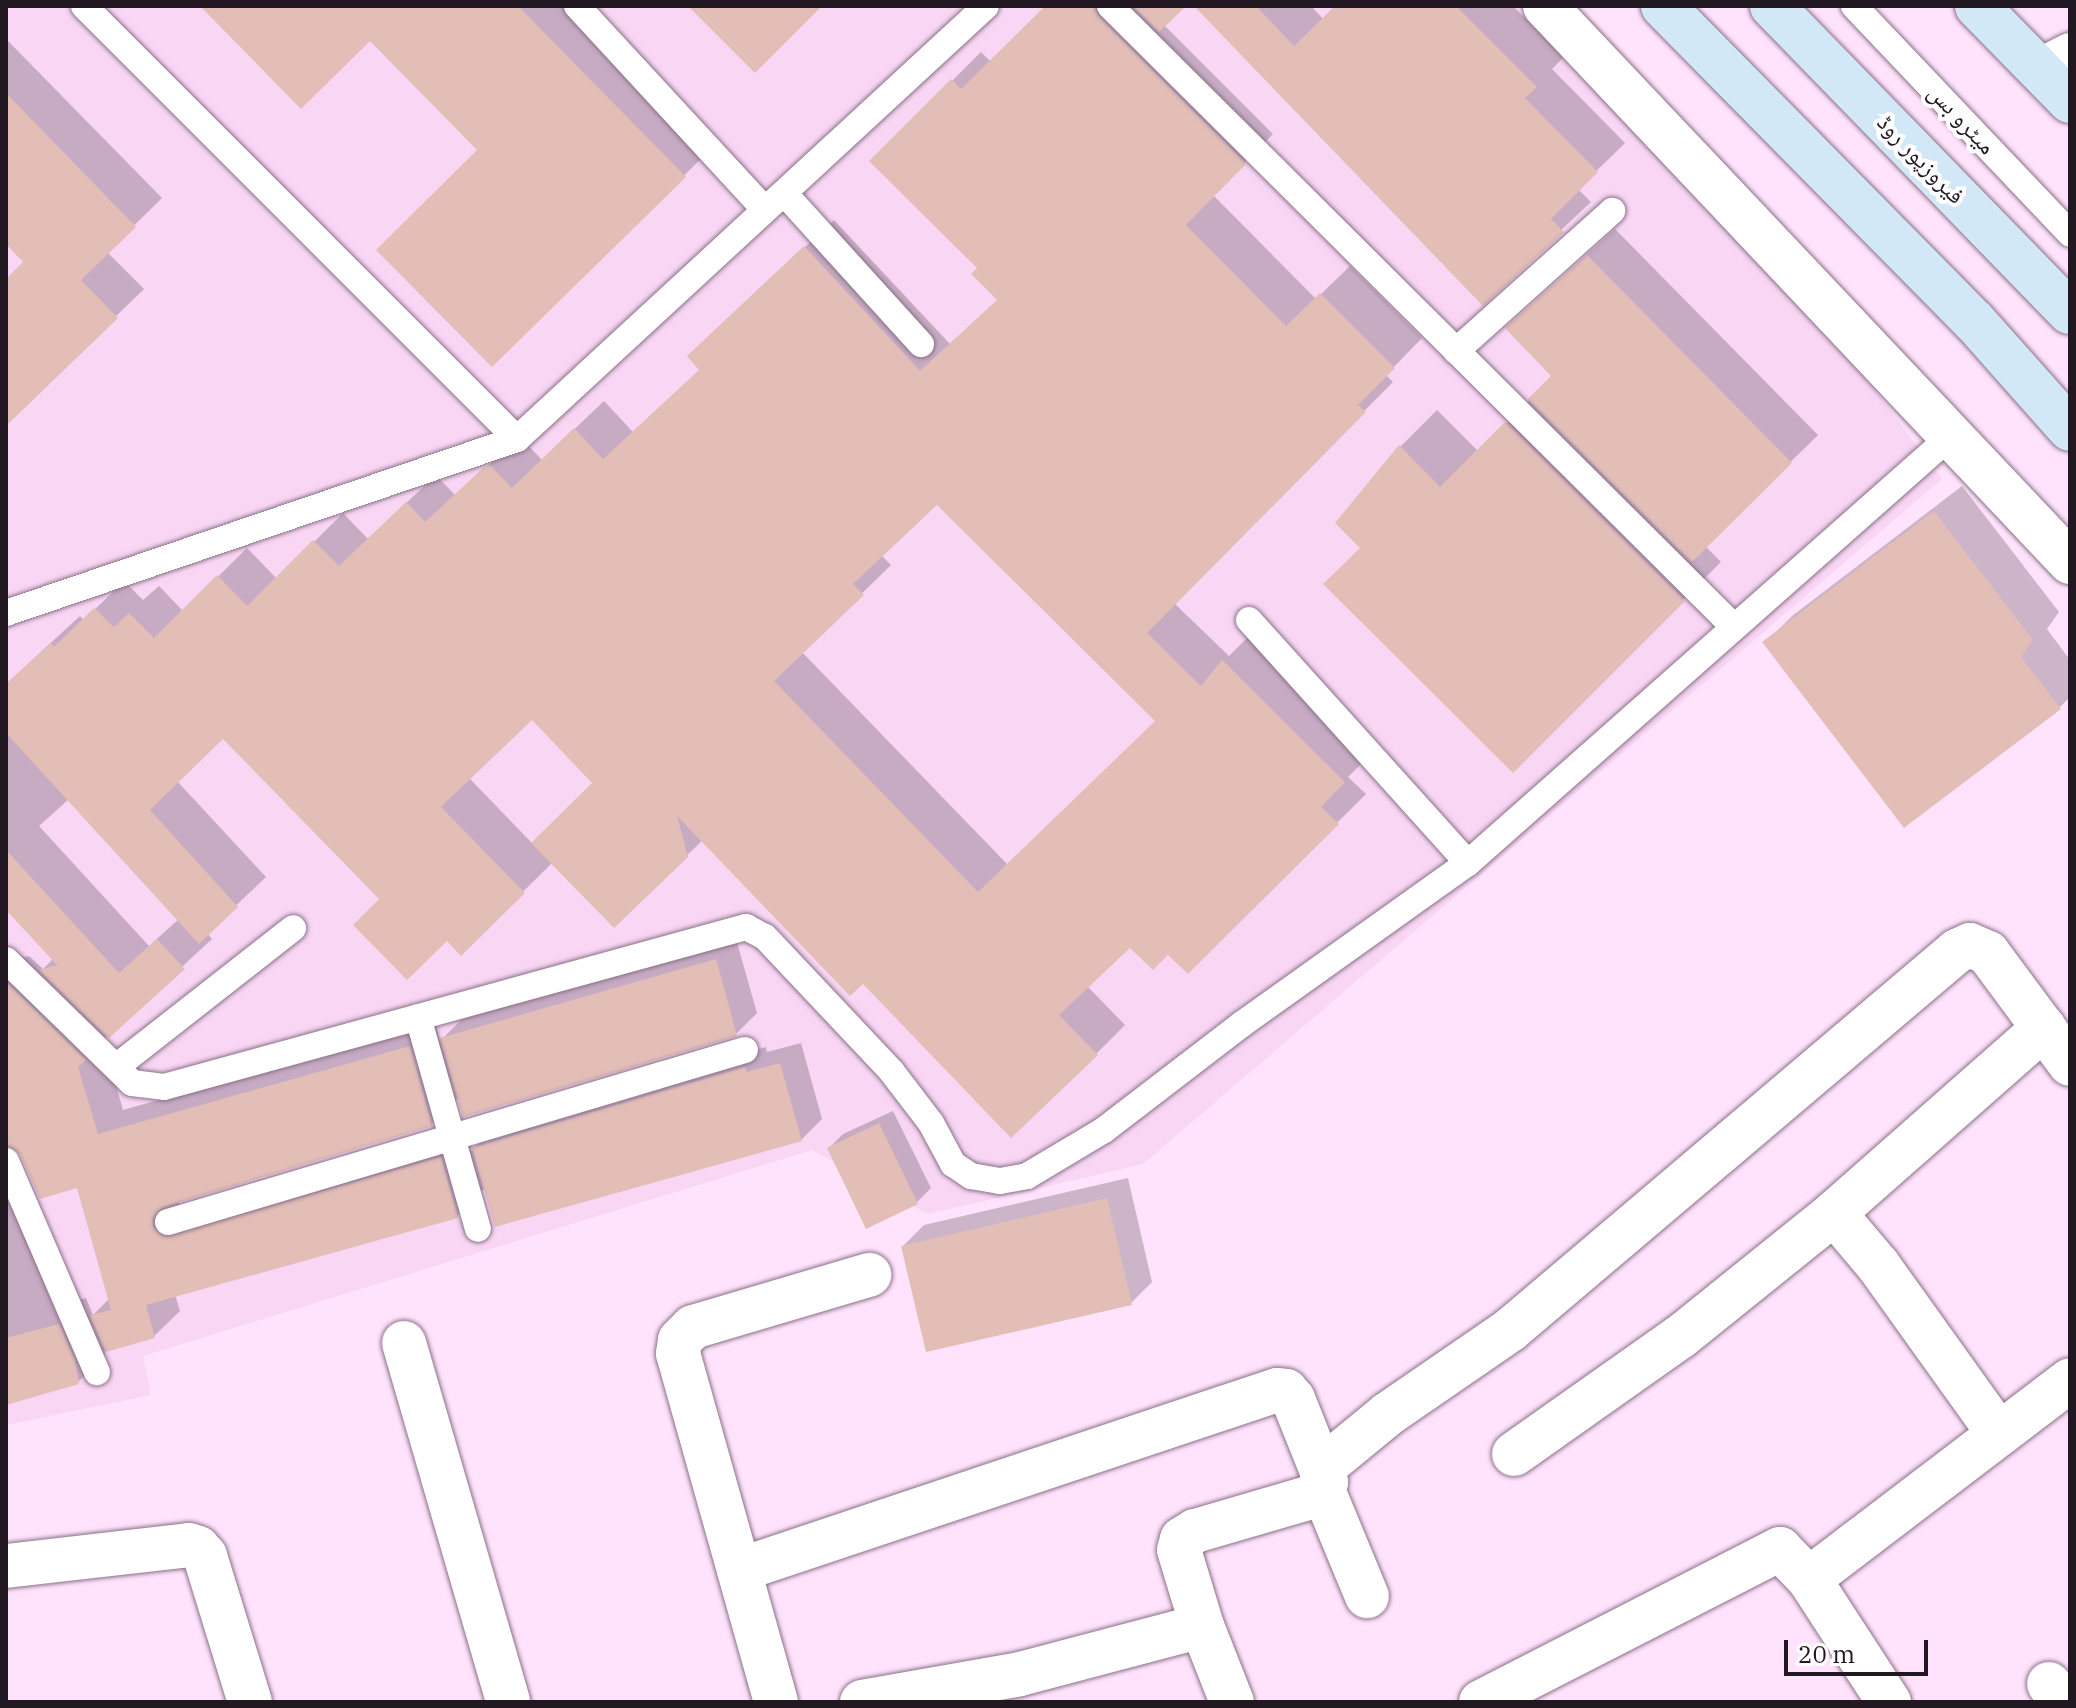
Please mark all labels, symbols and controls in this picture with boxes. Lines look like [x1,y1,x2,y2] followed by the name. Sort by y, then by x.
[1922,78,2002,160] street label: میٹرو بس
[1871,108,1971,210] street label: فیروزپور روڈ
[1788,1624,1932,1674] scale bar
[1798,1638,1855,1670] text: 20 m

